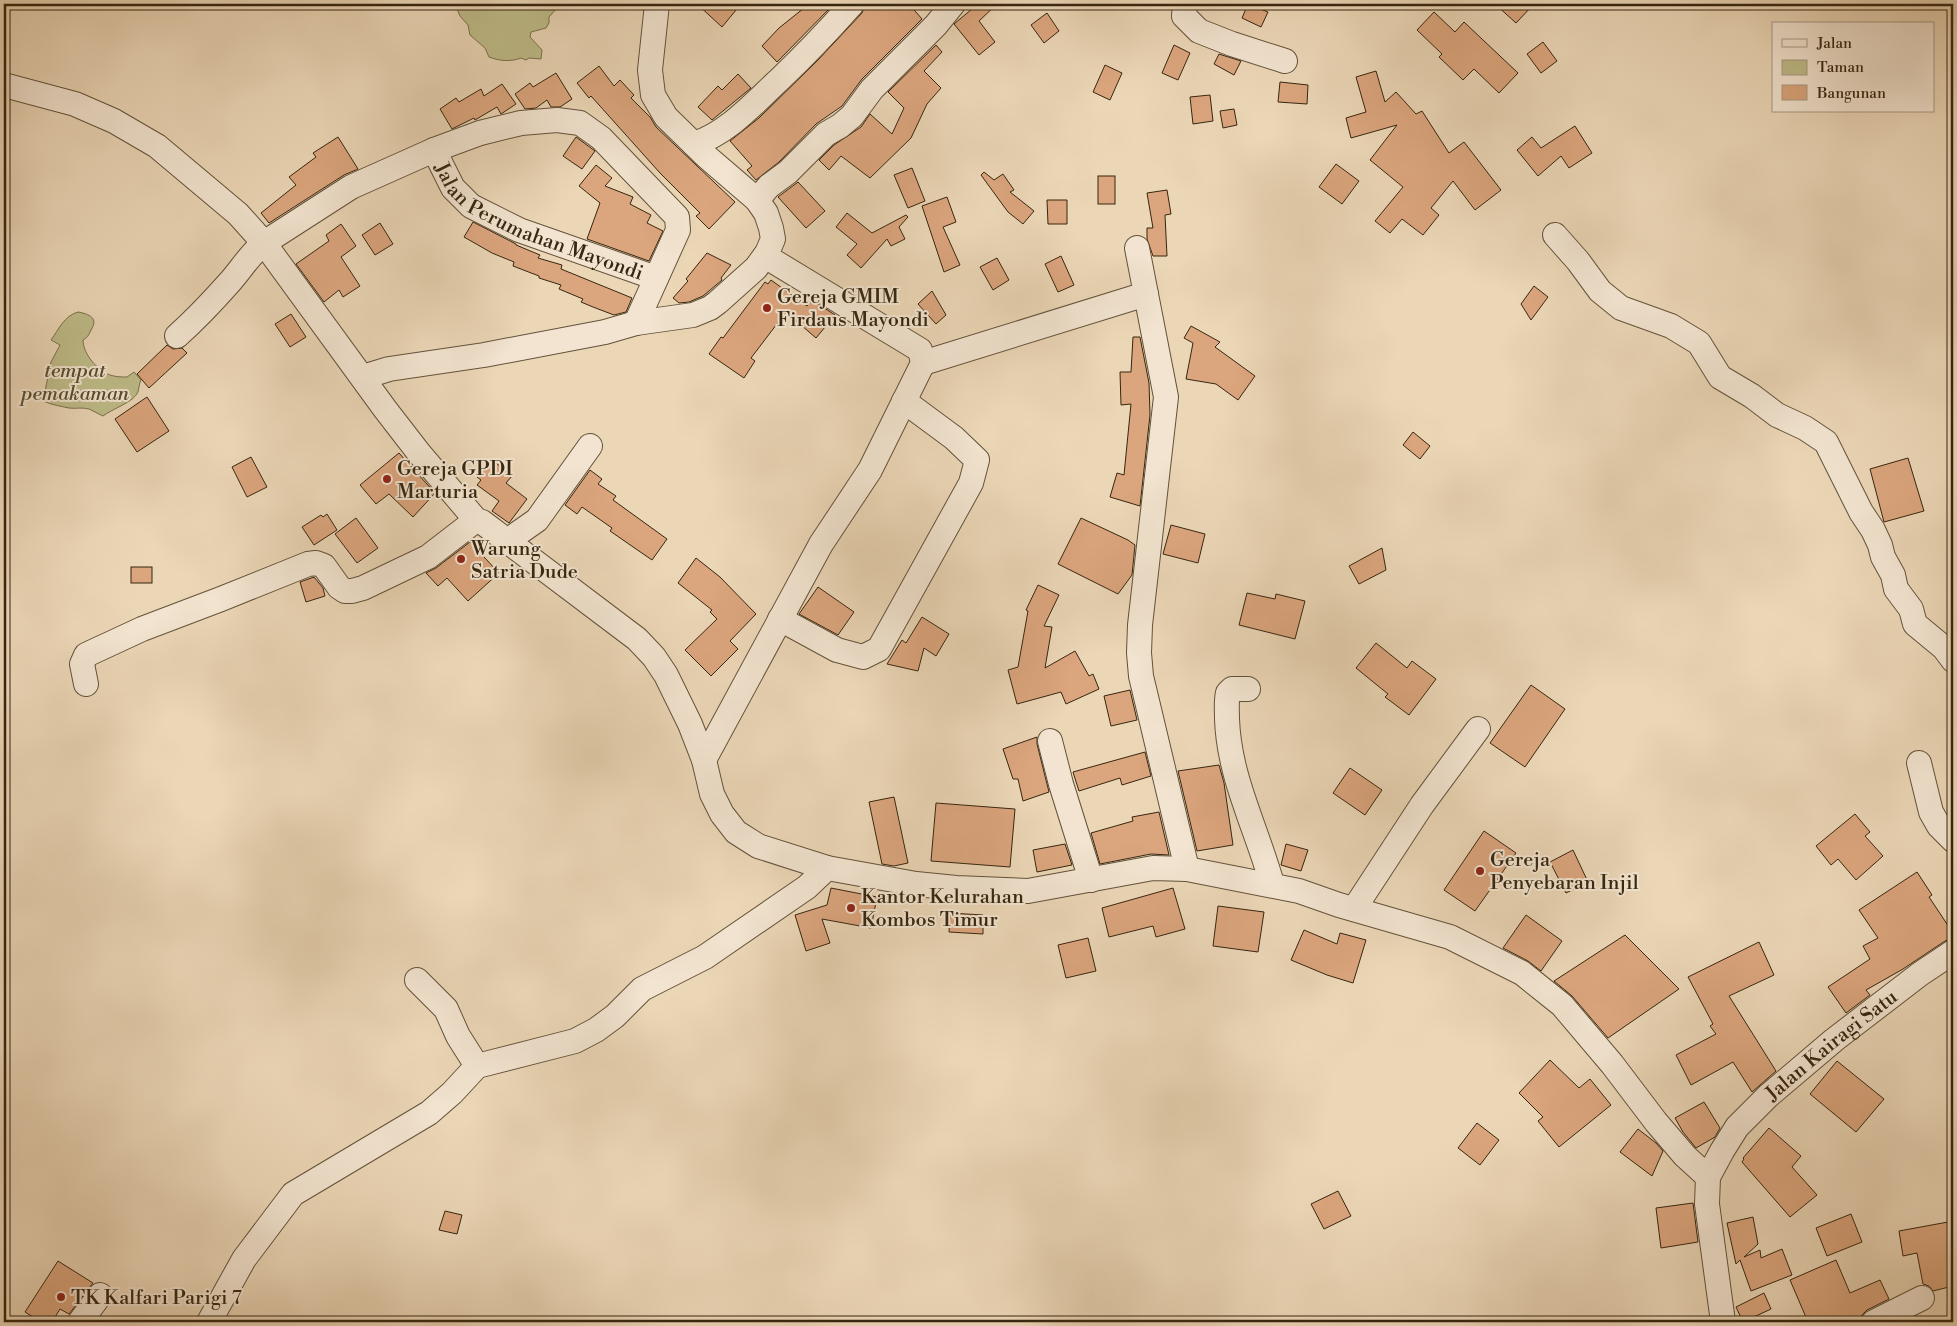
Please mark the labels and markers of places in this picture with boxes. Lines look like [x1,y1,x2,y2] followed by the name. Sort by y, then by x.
[777,285,929,333] place label: Gereja GMIM Firdaus Mayondi
[761,302,773,314] marker: Gereja GMIM Firdaus Mayondi
[397,457,513,505] place label: Gereja GPDI Marturia
[381,473,393,485] marker: Gereja GPDI Marturia
[470,537,578,585] place label: Warung Satria Dude
[455,553,467,565] marker: Warung Satria Dude
[1490,848,1639,896] place label: Gereja Penyebaran Injil
[1474,865,1486,877] marker: Gereja Penyebaran Injil
[861,885,1024,933] place label: Kantor Kelurahan Kombos Timur
[845,902,857,914] marker: Kantor Kelurahan Kombos Timur
[71,1286,242,1311] place label: TK Kalfari Parigi 7
[55,1291,67,1303] marker: TK Kalfari Parigi 7

